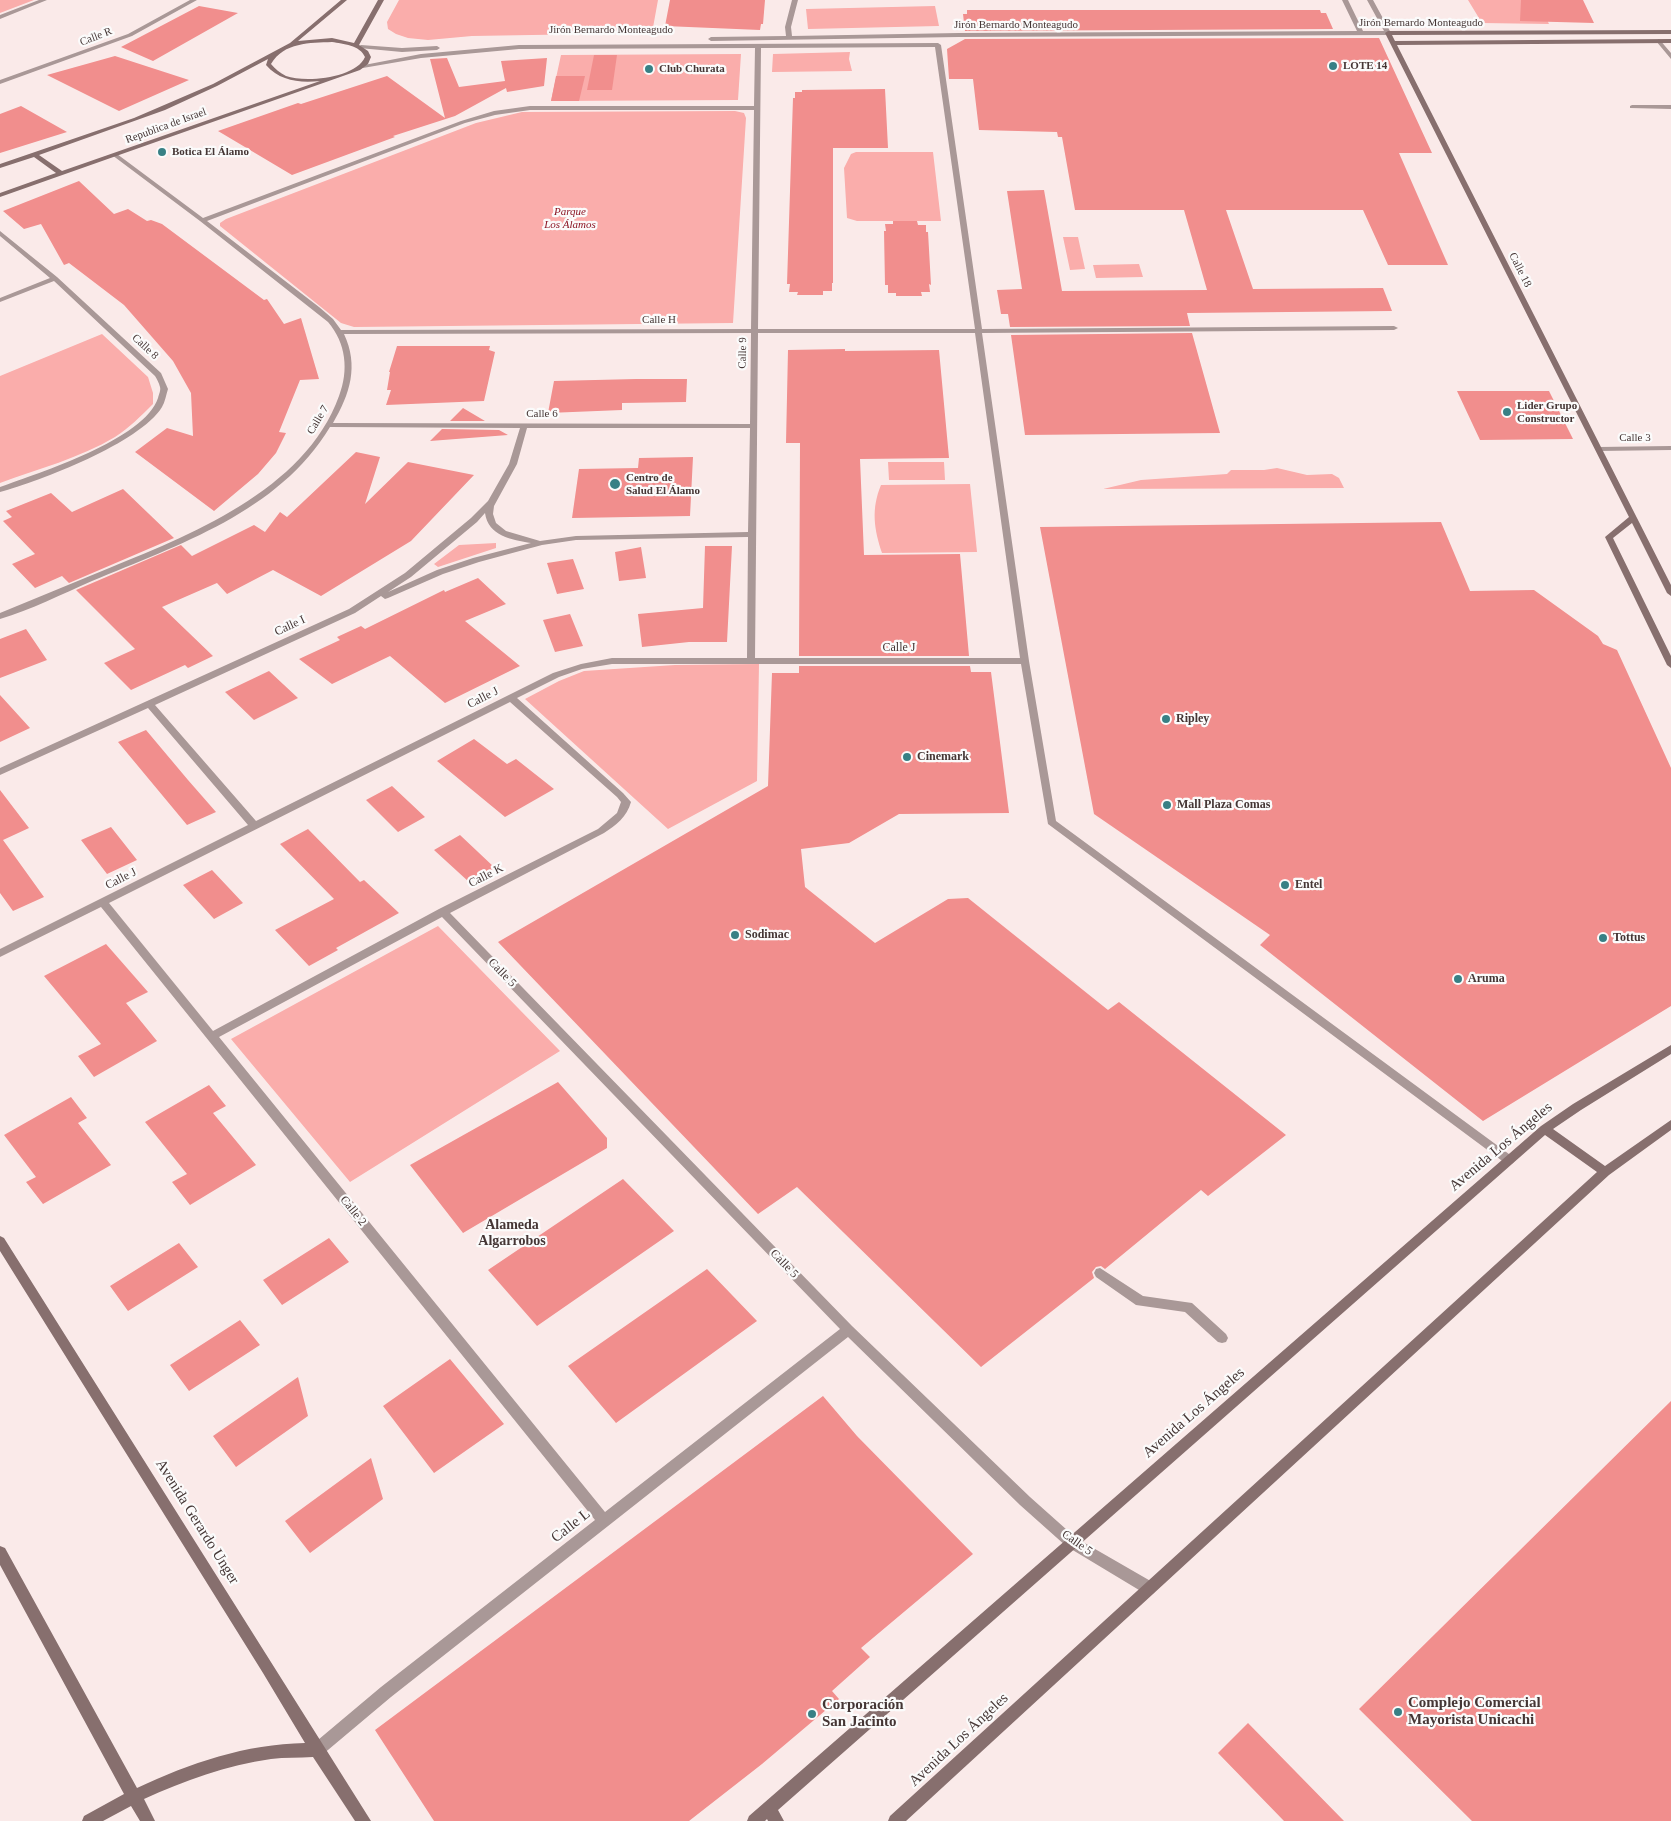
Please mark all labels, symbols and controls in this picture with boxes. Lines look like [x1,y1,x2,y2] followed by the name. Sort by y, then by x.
[1359,16,1483,30] street label: Jirón Bernardo Monteagudo
[954,18,1078,32] street label: Jirón Bernardo Monteagudo
[549,23,673,37] street label: Jirón Bernardo Monteagudo
[78,25,114,49] street label: Calle R
[1343,59,1387,73] place label: LOTE 14
[1327,60,1339,72] marker: LOTE 14
[659,62,725,76] place label: Club Churata
[643,63,655,75] marker: Club Churata
[124,105,208,147] street label: Republica de Israel
[172,145,249,159] place label: Botica El Álamo
[156,146,168,158] marker: Botica El Álamo
[544,205,596,231] park label: Parque Los Álamos
[1506,251,1534,289] street label: Calle 18
[642,313,676,327] street label: Calle H
[129,331,161,363] street label: Calle 8
[736,337,750,369] street label: Calle 9
[1517,399,1577,425] place label: Lider Grupo Constructor
[304,403,332,437] street label: Calle 7
[1501,406,1513,418] marker: Lider Grupo Constructor
[526,407,558,421] street label: Calle 6
[1619,431,1651,445] street label: Calle 3
[626,471,700,497] place label: Centro de Salud El Álamo
[608,477,622,491] marker: Centro de Salud El Álamo
[272,613,308,639] street label: Calle I
[883,641,915,655] street label: Calle J
[465,684,501,712] street label: Calle J
[1176,712,1209,726] place label: Ripley
[1160,713,1172,725] marker: Ripley
[917,750,969,764] place label: Cinemark
[901,751,913,763] marker: Cinemark
[1177,798,1270,812] place label: Mall Plaza Comas
[1161,799,1173,811] marker: Mall Plaza Comas
[466,861,506,891] street label: Calle K
[103,865,139,893] street label: Calle J
[1295,878,1322,892] place label: Entel
[1279,879,1291,891] marker: Entel
[745,928,789,942] place label: Sodimac
[729,929,741,941] marker: Sodimac
[1613,931,1645,945] place label: Tottus
[1597,932,1609,944] marker: Tottus
[485,956,519,990] street label: Calle 5
[1468,972,1505,986] place label: Aruma
[1452,973,1464,985] marker: Aruma
[1446,1099,1556,1195] street label: Avenida Los Ángeles
[337,1193,369,1229] street label: Calle 2
[478,1217,546,1250] district label: Alameda Algarrobos
[767,1247,801,1281] street label: Calle 5
[1139,1364,1249,1462] street label: Avenida Los Ángeles
[151,1456,243,1588] street label: Avenida Gerardo Unger
[548,1505,594,1547] street label: Calle L
[1059,1527,1095,1559] street label: Calle 5
[906,1689,1012,1791] street label: Avenida Los Ángeles
[1408,1694,1541,1729] place label: Complejo Comercial Mayorista Unicachi
[822,1696,904,1731] place label: Corporación San Jacinto
[1392,1706,1404,1718] marker: Complejo Comercial Mayorista Unicachi
[806,1708,818,1720] marker: Corporación San Jacinto

